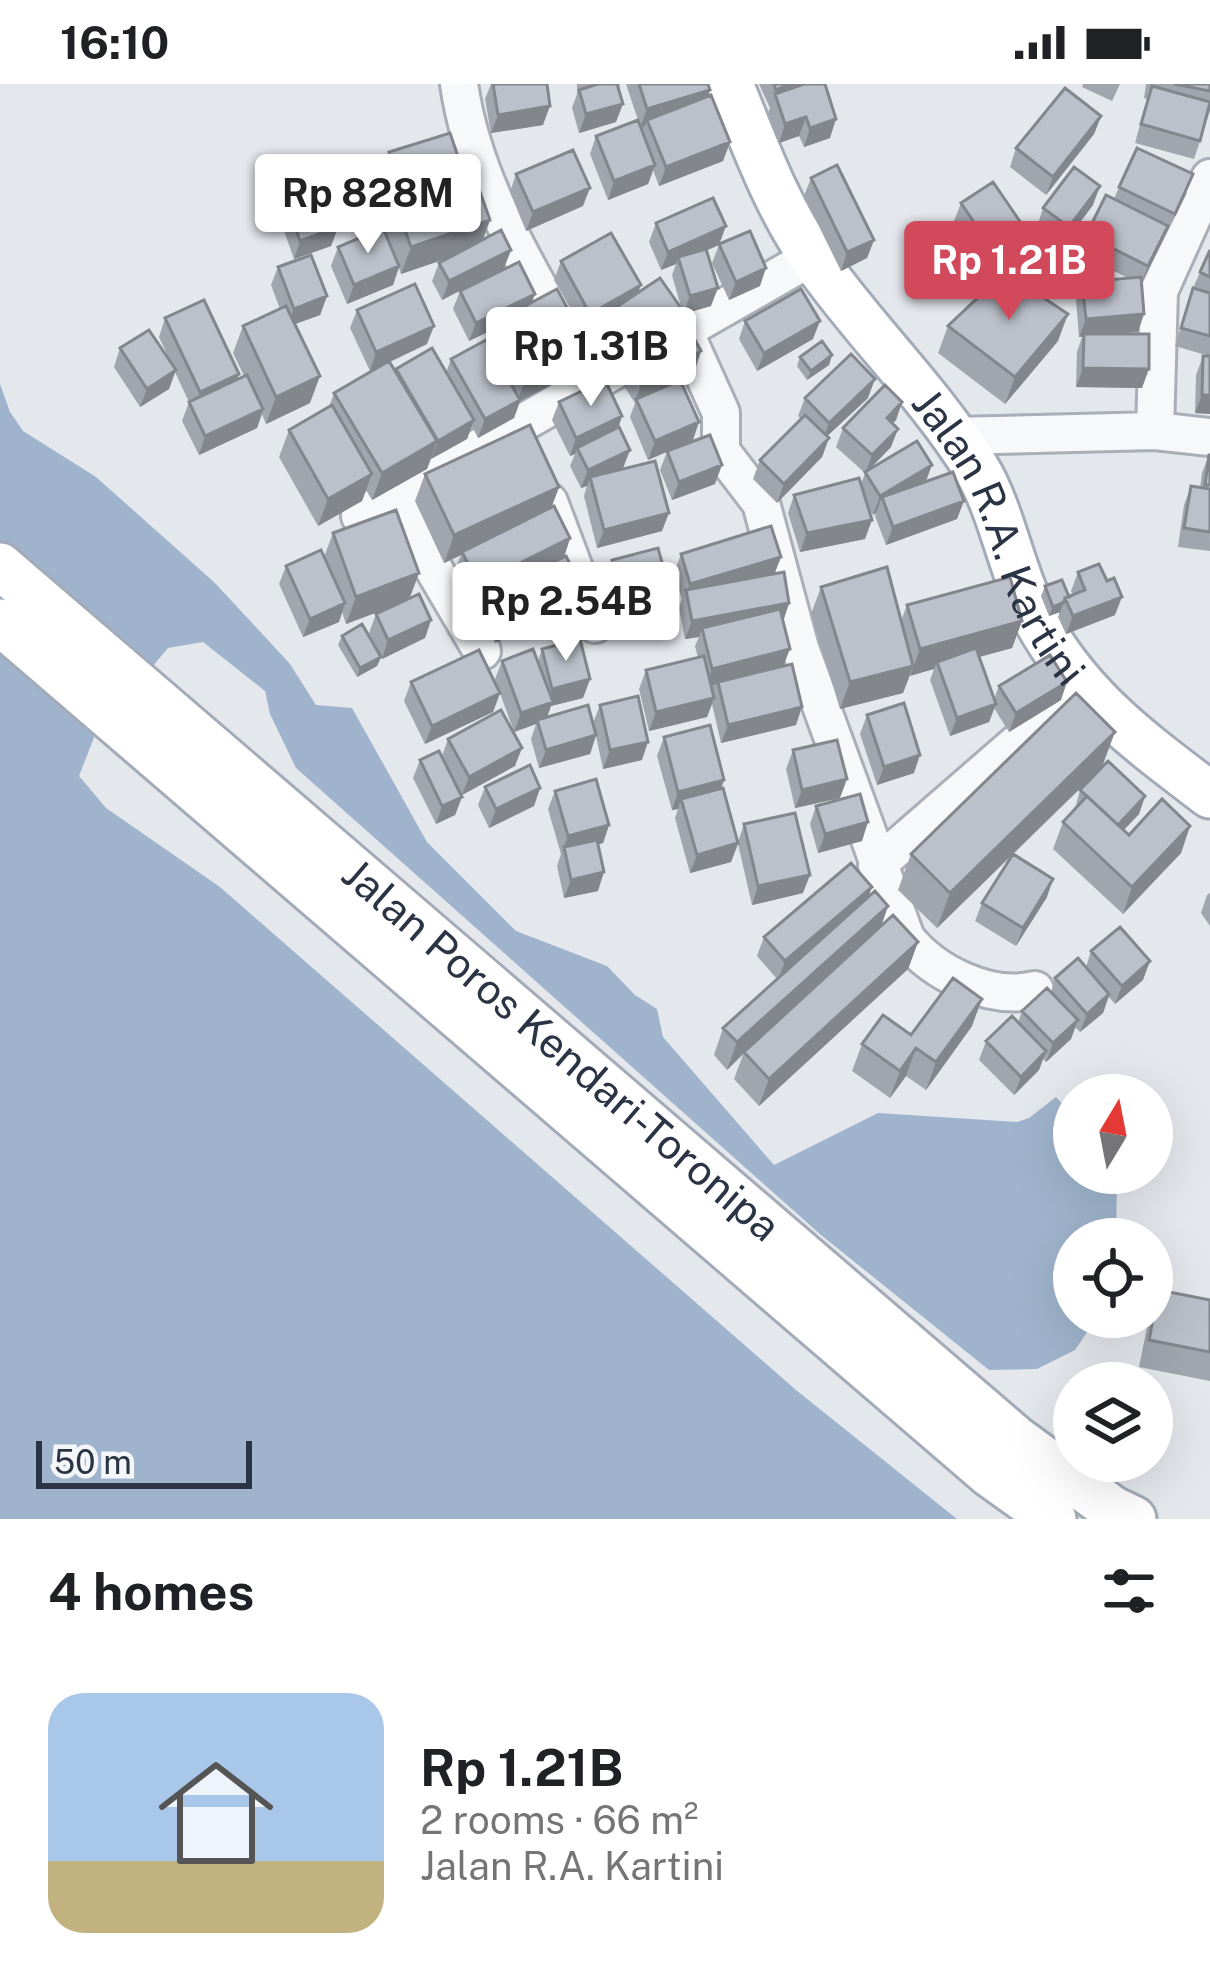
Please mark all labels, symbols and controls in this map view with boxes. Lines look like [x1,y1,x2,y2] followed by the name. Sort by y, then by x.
[60,16,169,69] text: 16:10
[257,154,479,256] pin: Rp 828M
[282,170,454,216] text: Rp 828M
[885,221,1133,323] pin: Rp 1.21B
[931,237,1087,283] text: Rp 1.21B
[467,307,715,409] pin: Rp 1.31B
[513,323,669,369] text: Rp 1.31B
[903,378,1096,694] street label: Jalan R.A. Kartini
[442,562,690,664] pin: Rp 2.54B
[479,578,653,624] text: Rp 2.54B
[333,848,791,1250] street label: Jalan Poros Kendari-Toronipa
[1053,1074,1173,1194] north arrow
[1053,1074,1173,1482] map controls
[1053,1218,1173,1338] button: locate
[1053,1362,1173,1482] button: layers
[36,1435,252,1488] scale bar
[54,1443,132,1481] text: 50 m
[1096,1558,1162,1624] icon: filters
[48,1562,254,1621] text: 4 homes
[420,1738,623,1797] text: Rp 1.21B
[144,1741,288,1885] icon: home
[420,1797,698,1843] text: 2 rooms · 66 m²
[420,1843,724,1889] text: Jalan R.A. Kartini

